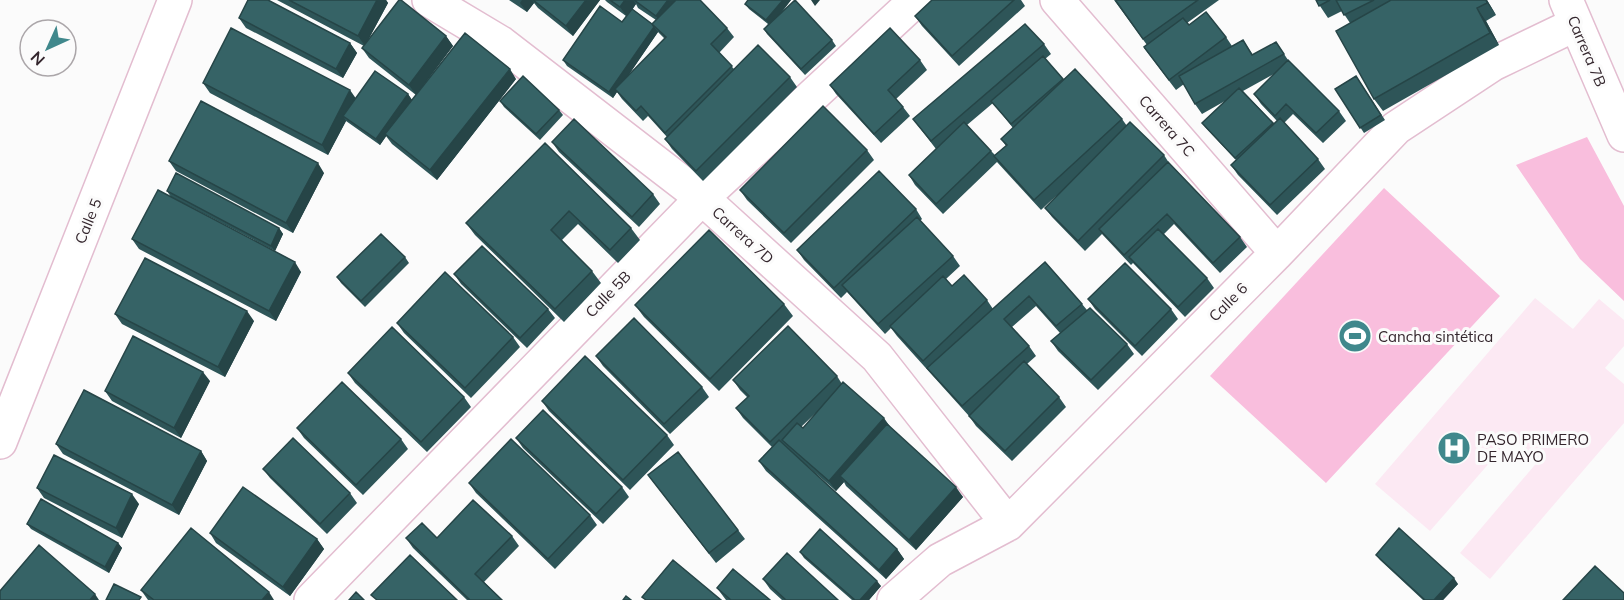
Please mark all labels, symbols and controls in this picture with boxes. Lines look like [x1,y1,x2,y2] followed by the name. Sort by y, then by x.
[1564,13,1610,89] street label: Carrera 7B
[18,18,78,78] north arrow
[26,47,49,70] text: N
[1135,91,1199,161] street label: Carrera 7C
[70,196,106,246] street label: Calle 5
[708,202,778,268] street label: Carrera 7D
[581,267,635,321] street label: Calle 5B
[1205,279,1251,325] street label: Calle 6
[1337,318,1373,354] sports icon: Cancha sintética
[1378,327,1493,346] place label: Cancha sintética
[1436,430,1472,466] hospital icon: PASO PRIMERO DE MAYO
[1477,430,1589,466] place label: PASO PRIMERO DE MAYO

